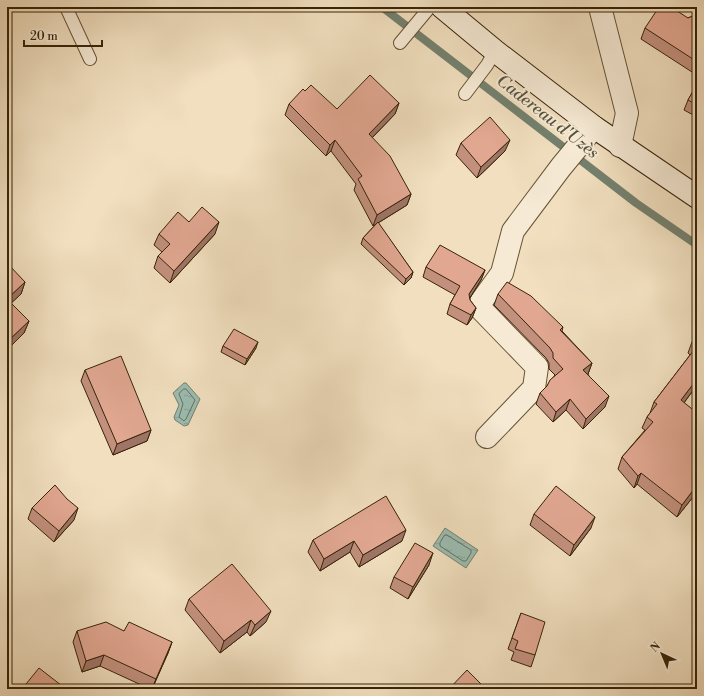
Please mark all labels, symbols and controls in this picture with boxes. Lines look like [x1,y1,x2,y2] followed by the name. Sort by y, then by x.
[24,22,102,48] scale bar
[30,29,58,44] text: 20 m
[492,70,603,164] water label: Cadereau d'Uzès
[642,634,682,674] north arrow
[648,639,664,656] text: N

